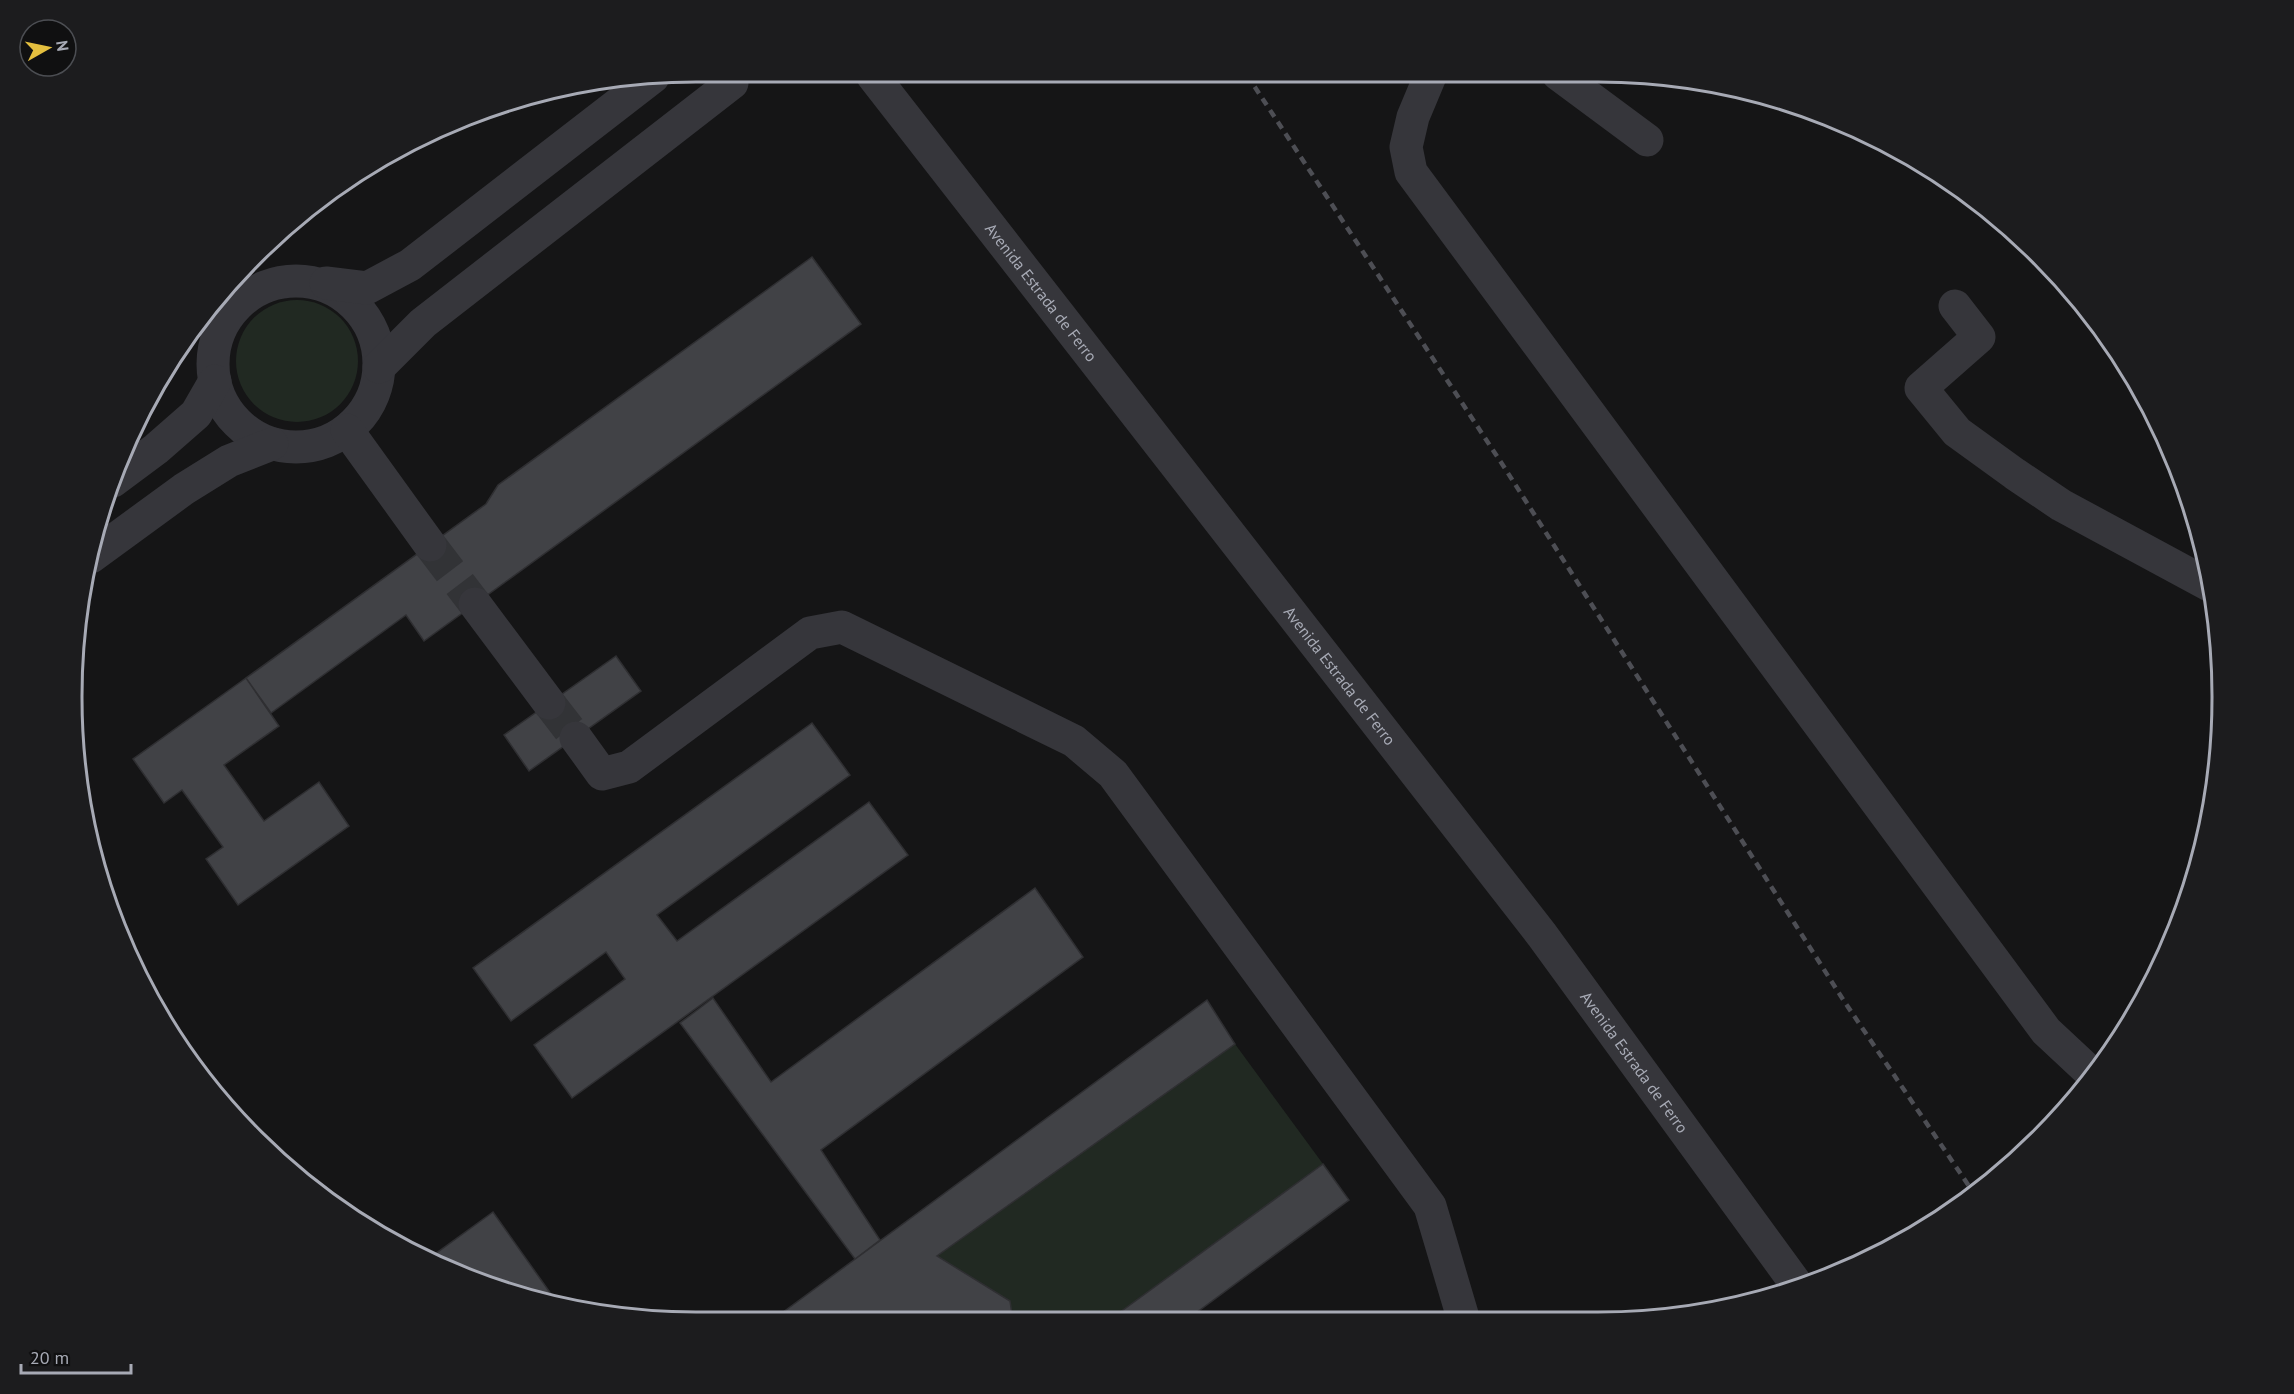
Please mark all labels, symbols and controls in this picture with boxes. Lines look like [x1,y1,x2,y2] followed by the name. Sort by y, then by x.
[18,18,78,78] north arrow
[52,39,74,52] text: N
[981,219,1102,366] street label: Avenida Estrada de Ferro
[1280,602,1400,749] street label: Avenida Estrada de Ferro
[1576,987,1693,1137] street label: Avenida Estrada de Ferro
[21,1337,130,1375] scale bar
[30,1346,69,1369] text: 20 m

